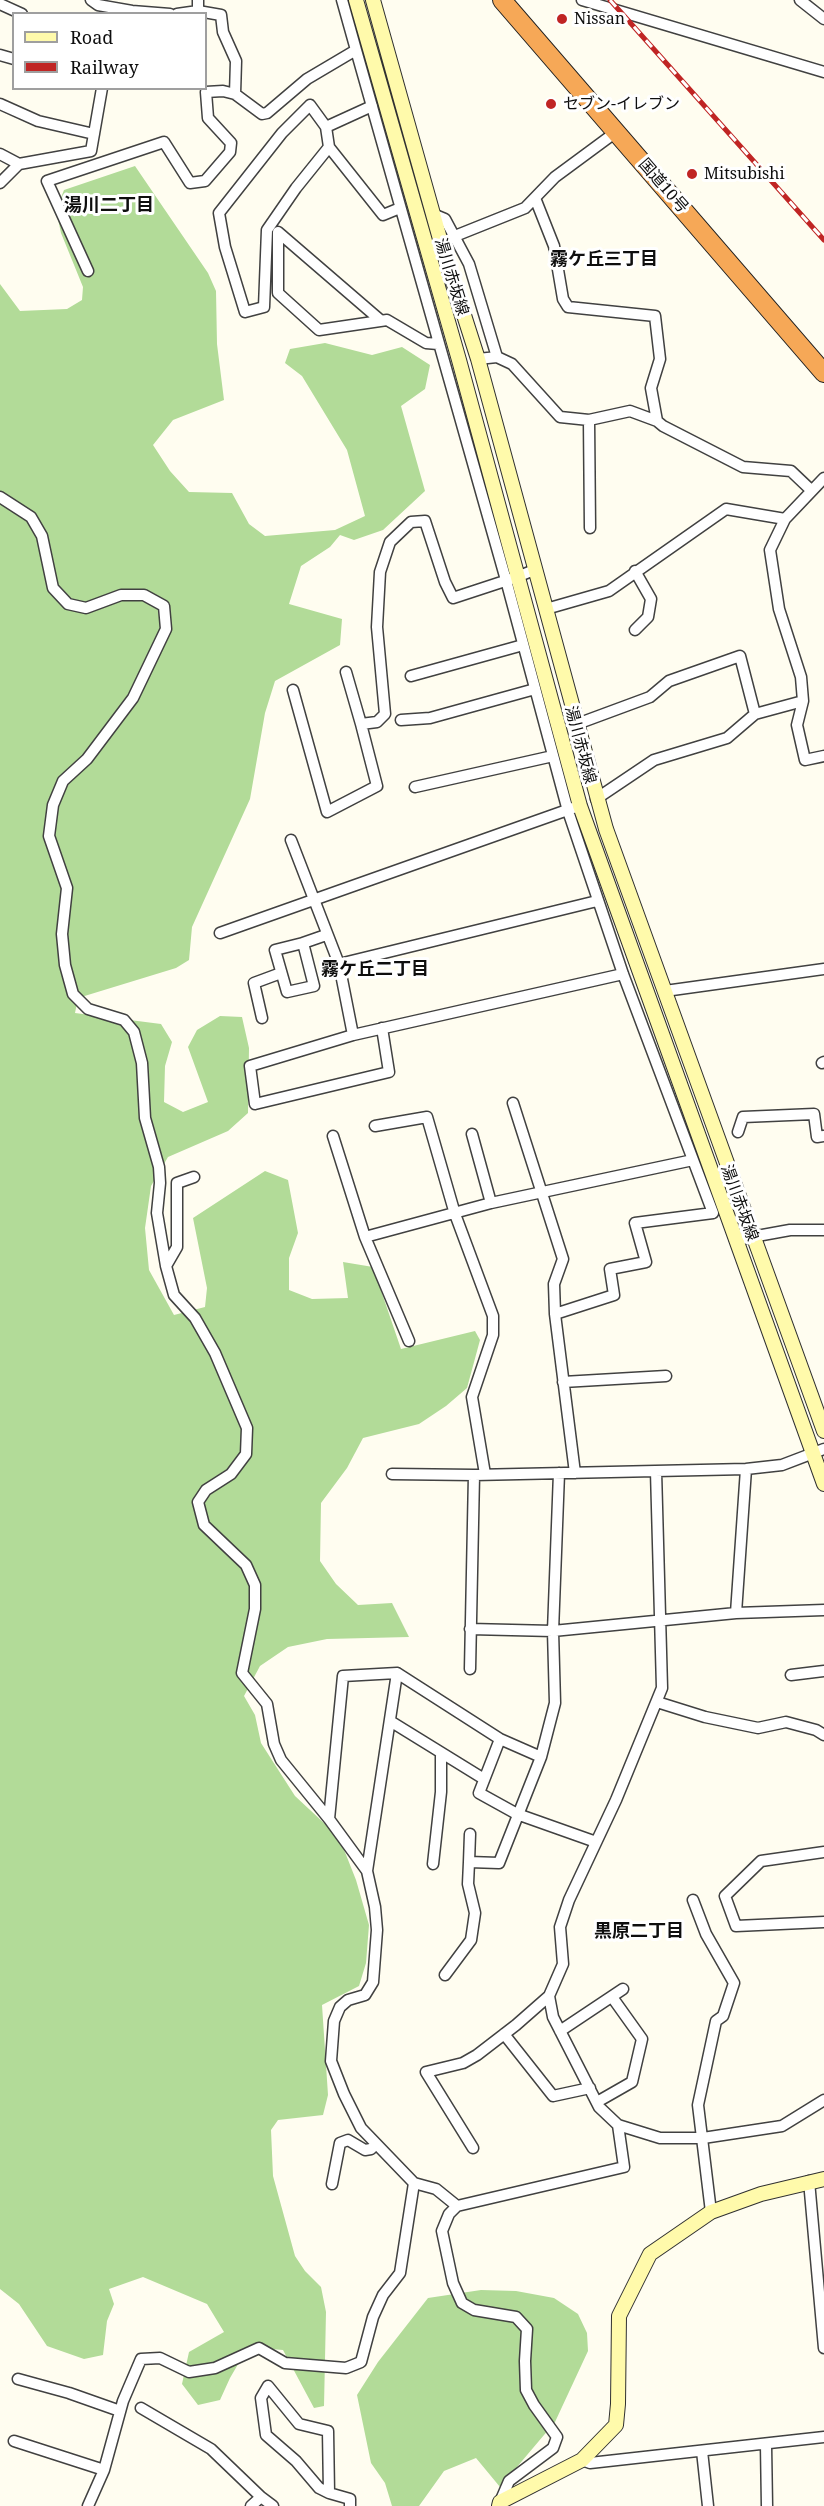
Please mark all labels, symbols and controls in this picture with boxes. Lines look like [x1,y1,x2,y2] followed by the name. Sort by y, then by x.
[574,9,625,29] place label: Nissan
[12,12,207,90] legend
[555,12,569,26] marker: Nissan
[70,25,113,49] text: Road
[70,55,139,79] text: Railway
[563,94,680,114] place label: セブン-イレブン
[544,97,558,111] marker: セブン-イレブン
[634,155,692,217] street label: 国道10号
[704,164,785,184] place label: Mitsubishi
[685,167,699,181] marker: Mitsubishi
[64,195,154,217] district label: 湯川二丁目
[430,236,472,318] street label: 湯川赤坂線
[550,249,658,271] district label: 霧ケ丘三丁目
[560,704,600,786] street label: 湯川赤坂線
[321,959,429,981] district label: 霧ケ丘二丁目
[716,1162,762,1244] street label: 湯川赤坂線
[594,1921,684,1943] district label: 黒原二丁目

